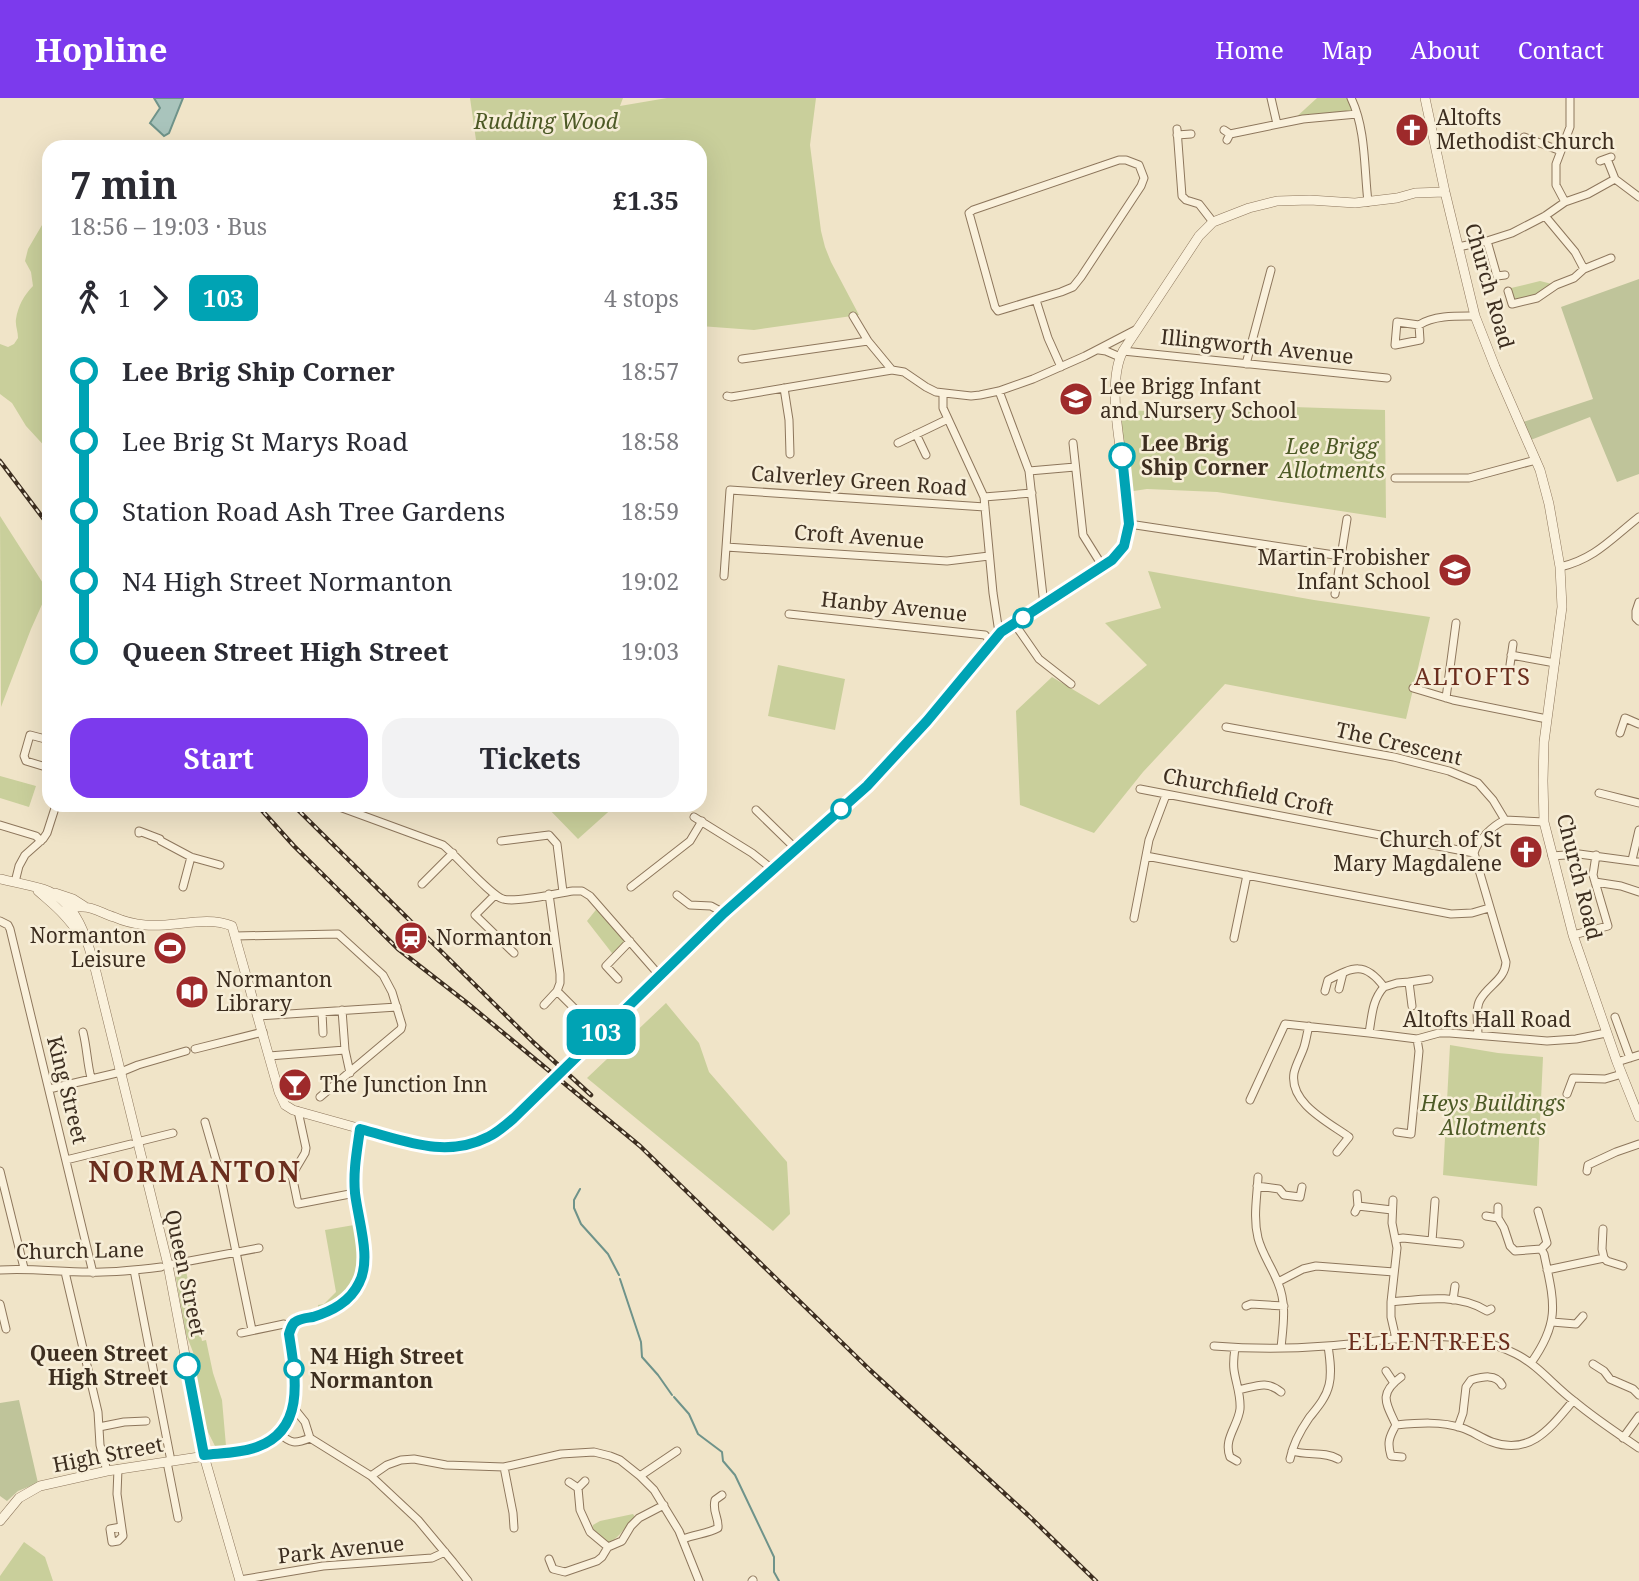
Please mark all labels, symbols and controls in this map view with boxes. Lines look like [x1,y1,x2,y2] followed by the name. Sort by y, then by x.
[35,27,168,72] text: Hopline
[1215,33,1284,66] text: Home
[1322,33,1373,66] text: Map
[1411,33,1480,66] text: About
[1518,33,1604,66] text: Contact
[1436,103,1615,155] place label: Altofts Methodist Church
[473,107,619,135] park label: Rudding Wood
[1393,111,1431,149] church icon: Altofts Methodist Church
[70,158,178,210] text: 7 min
[613,182,679,218] text: £1.35
[70,210,267,242] text: 18:56 – 19:03 · Bus
[1459,220,1521,352] street label: Church Road
[70,279,108,317] icon: walk
[141,279,179,317] icon: forward
[203,281,244,314] text: 103
[118,282,131,314] text: 1
[604,282,679,314] text: 4 stops
[1159,322,1355,370] street label: Illingworth Avenue
[122,353,395,389] text: Lee Brig Ship Corner
[621,355,679,387] text: 18:57
[1100,372,1297,424] place label: Lee Brigg Infant and Nursery School
[1057,380,1095,418] school or university icon: Lee Brigg Infant and Nursery School
[122,423,408,459] text: Lee Brig St Marys Road
[621,425,679,457] text: 18:58
[1141,429,1269,481] place label: Lee Brig Ship Corner
[1277,432,1386,484] park label: Lee Brigg Allotments
[1109,443,1135,469] marker: Lee Brig Ship Corner
[750,458,968,502] street label: Calverley Green Road
[122,493,505,529] text: Station Road Ash Tree Gardens
[621,495,679,527] text: 18:59
[793,517,925,555] street label: Croft Avenue
[1258,543,1430,595] place label: Martin Frobisher Infant School
[1436,551,1474,589] school or university icon: Martin Frobisher Infant School
[122,563,453,599] text: N4 High Street Normanton
[621,565,679,597] text: 19:02
[820,584,969,628] street label: Hanby Avenue
[1013,608,1033,628] unlabelled marker
[122,633,448,669] text: Queen Street High Street
[621,635,679,667] text: 19:03
[1414,659,1532,692] district label: ALTOFTS
[1333,715,1465,771] street label: The Crescent
[70,718,368,798] button: Start
[382,718,679,798] button: Tickets
[1161,761,1336,821] street label: Churchfield Croft
[831,799,851,819] unlabelled marker
[1551,811,1609,943] street label: Church Road
[1333,825,1502,877] place label: Church of St Mary Magdalene
[1507,833,1545,871] church icon: Church of St Mary Magdalene
[392,919,430,957] station icon: Normanton
[30,921,146,973] place label: Normanton Leisure
[436,923,552,951] place label: Normanton
[151,929,189,967] sports icon: Normanton Leisure
[216,965,332,1017] place label: Normanton Library
[173,973,211,1011] library icon: Normanton Library
[1403,1005,1571,1033] street label: Altofts Hall Road
[561,1009,641,1055] line badge: 103
[581,1015,621,1048] text: 103
[41,1033,95,1147] street label: King Street
[276,1066,314,1104] bar icon: The Junction Inn
[320,1070,488,1098] place label: The Junction Inn
[1420,1089,1566,1141] park label: Heys Buildings Allotments
[88,1152,302,1190] district label: NORMANTON
[159,1207,213,1339] street label: Queen Street
[16,1235,144,1265] street label: Church Lane
[1347,1325,1513,1357] district label: ELLENTREES
[30,1339,168,1391] place label: Queen Street High Street
[310,1342,464,1394] place label: N4 High Street Normanton
[174,1353,200,1379] marker: Queen Street High Street
[284,1359,304,1379] marker: N4 High Street Normanton
[50,1430,165,1478] street label: High Street
[276,1528,406,1570] street label: Park Avenue

